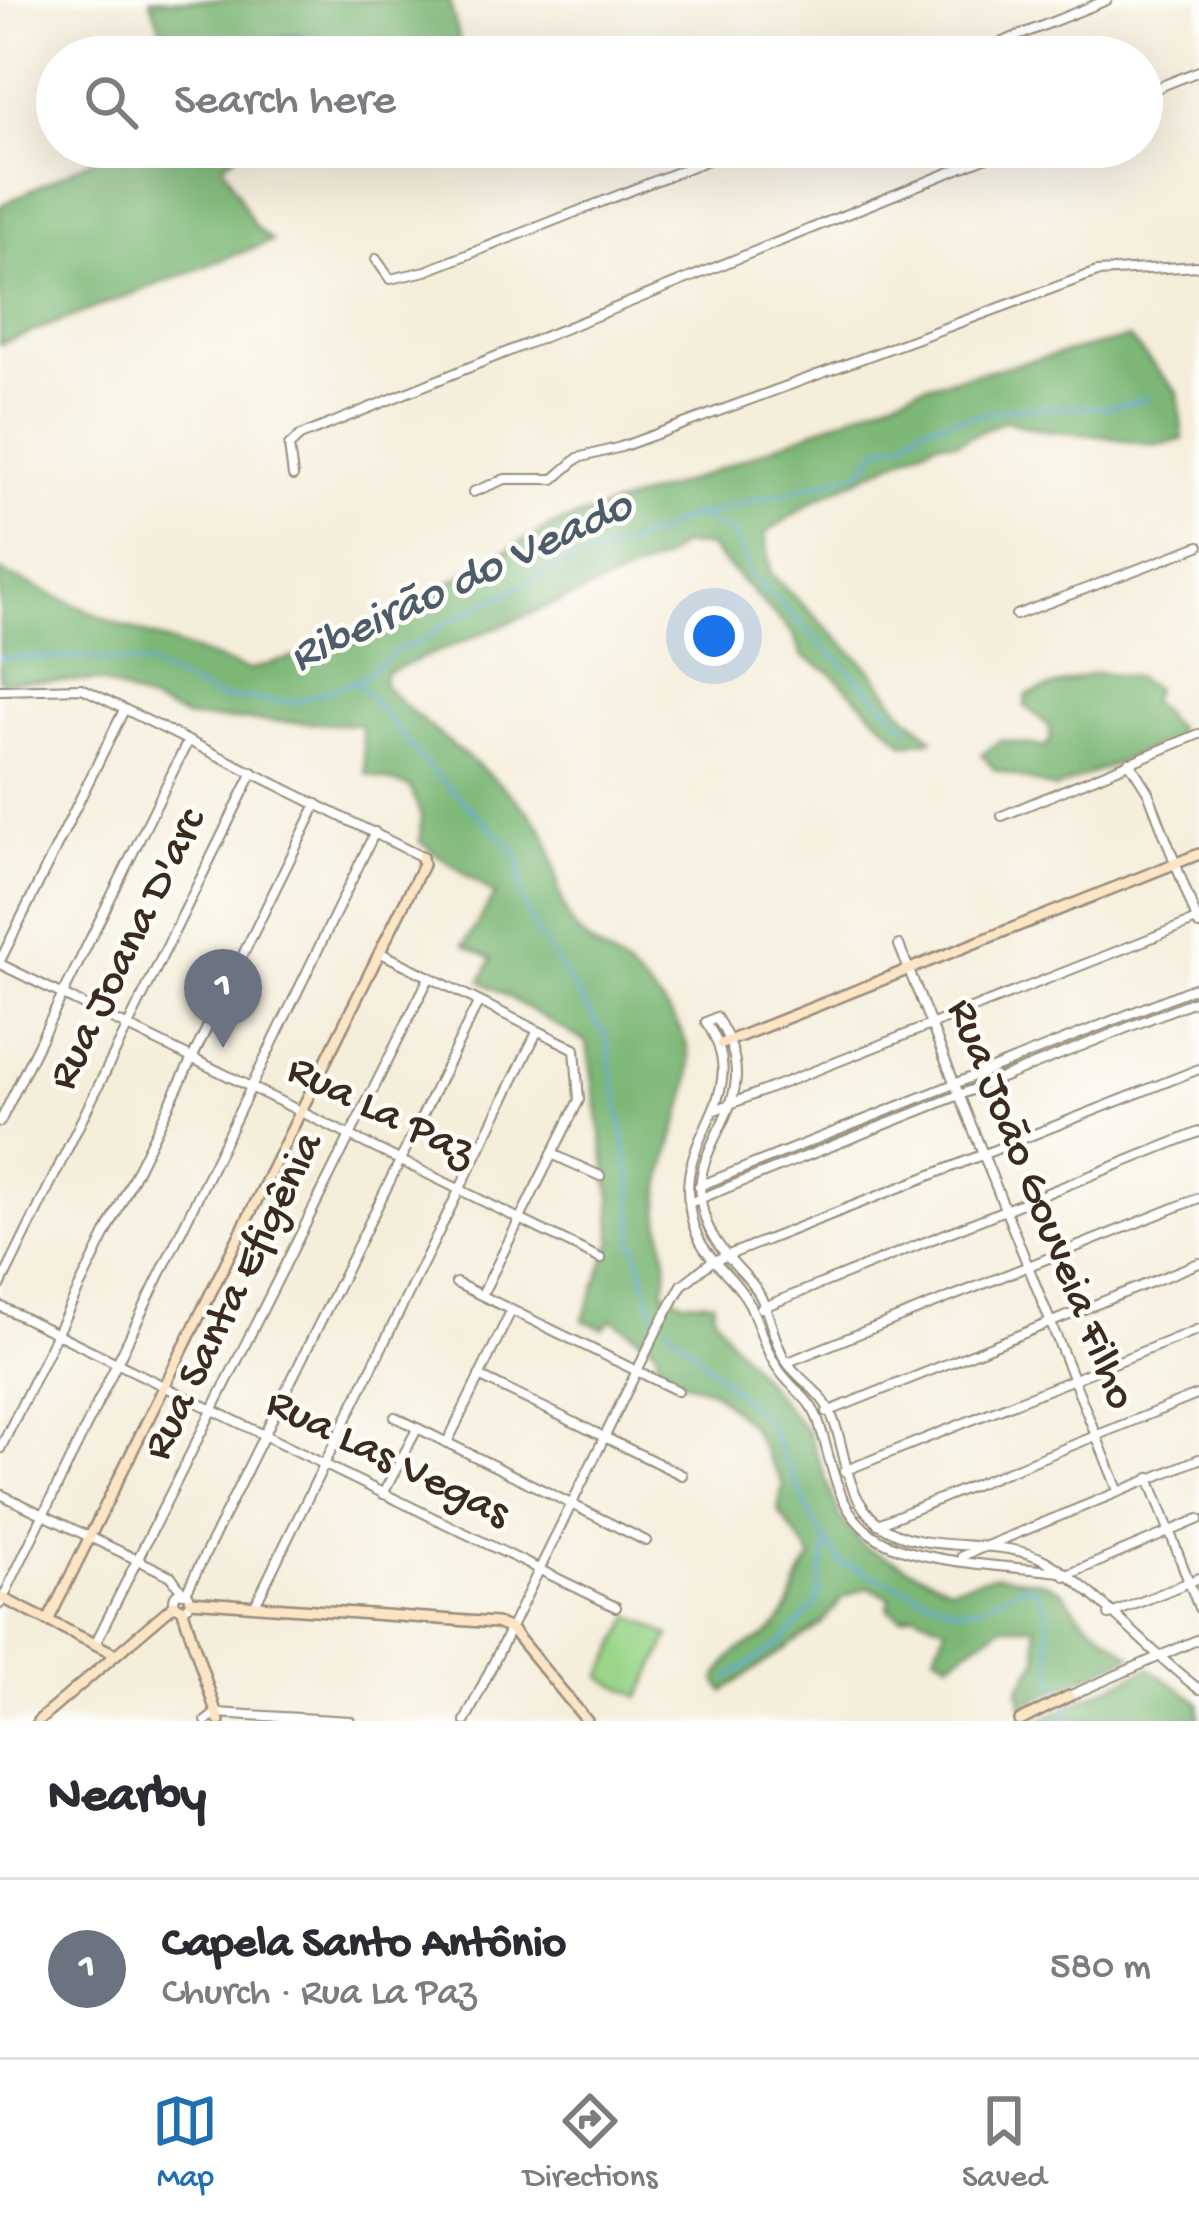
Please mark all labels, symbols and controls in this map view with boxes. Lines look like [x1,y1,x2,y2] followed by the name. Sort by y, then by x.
[36,36,1163,168] search box
[78,69,144,135] icon: search
[174,76,396,129] text: Search here
[282,479,644,688] water label: Ribeirão do Veado
[684,606,744,666] your location
[38,799,221,1099] street label: Rua Joana D'arc
[184,949,262,1048] pin: 1
[932,992,1146,1418] street label: Rua João Gouveia Filho
[278,1045,483,1182] street label: Rua La Paz
[133,1123,338,1470] street label: Rua Santa Efigênia
[257,1378,519,1542] street label: Rua Las Vegas
[48,1769,206,1829] text: Nearby
[162,1919,566,1972] text: Capela Santo Antônio
[79,1946,95,1992] text: 1
[1050,1946,1151,1992] text: 580 m
[162,1972,476,2018] text: Church · Rua La Paz
[152,2088,218,2198] tab: Map
[523,2088,657,2198] tab: Directions
[962,2088,1047,2198] tab: Saved

